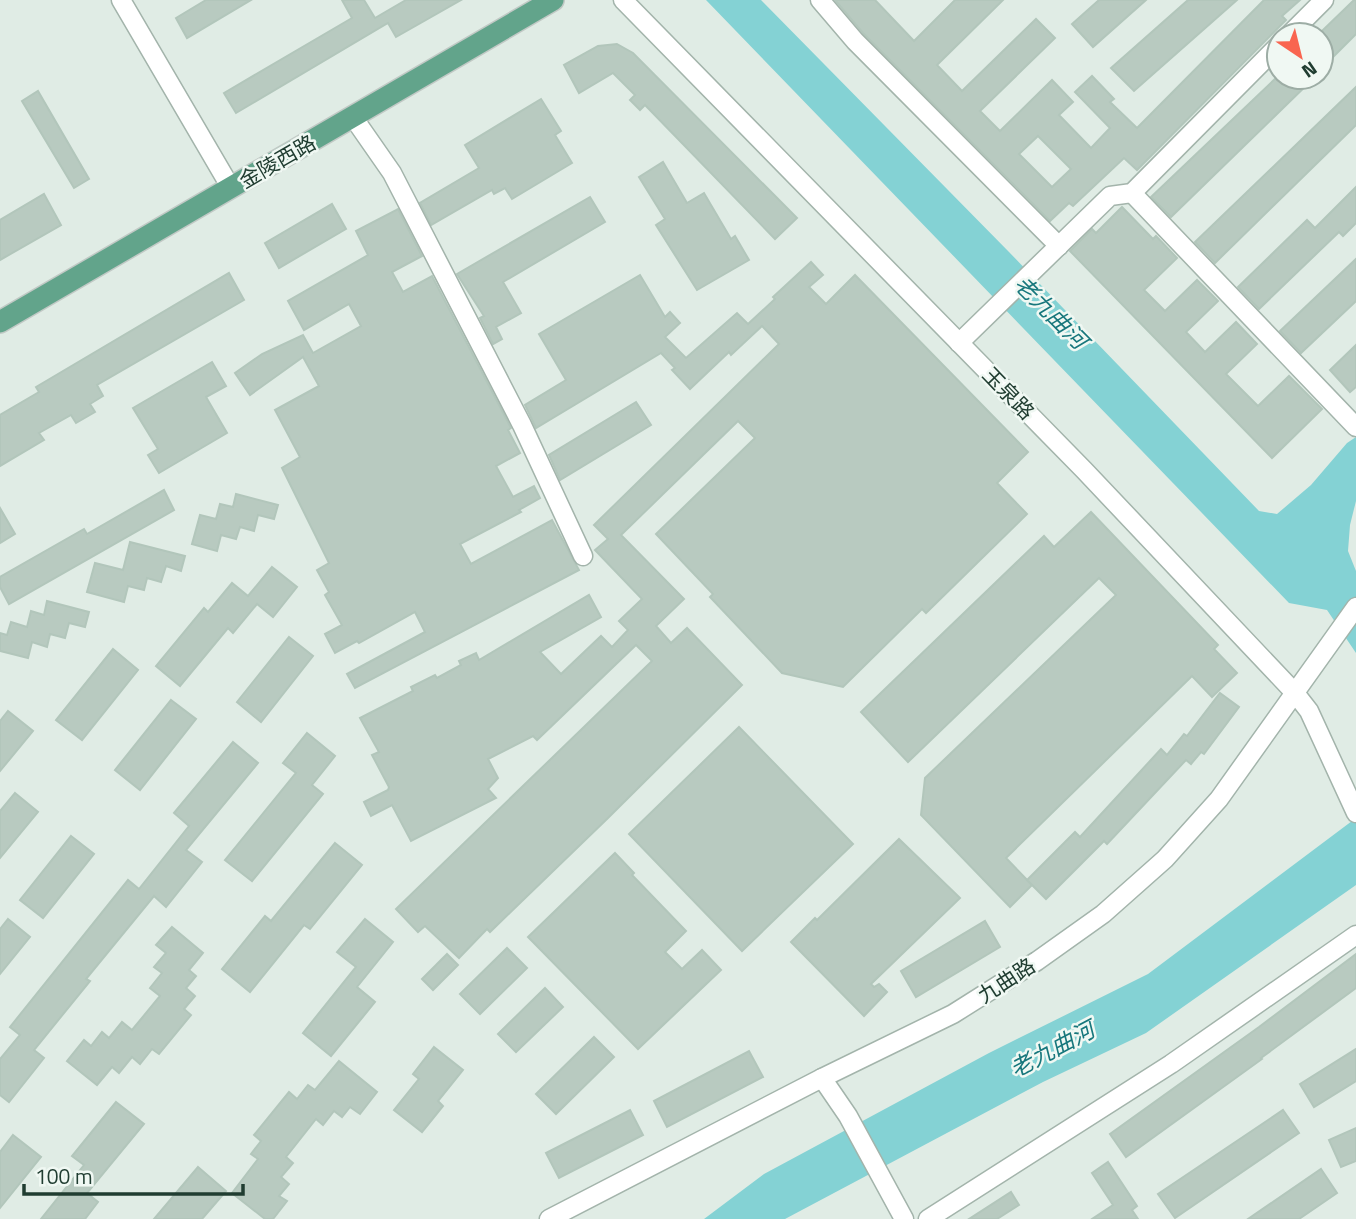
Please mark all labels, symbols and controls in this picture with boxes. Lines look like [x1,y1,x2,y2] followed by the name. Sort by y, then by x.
[1265,21,1335,91] north arrow
[1296,55,1324,86] text: N
[233,126,321,196] street label: 金陵西路
[1006,267,1099,360] water label: 老九曲河
[976,359,1042,427] street label: 玉泉路
[971,949,1041,1011] street label: 九曲路
[1003,1010,1104,1086] water label: 老九曲河
[24,1152,243,1196] scale bar
[35,1160,92,1192] text: 100 m

